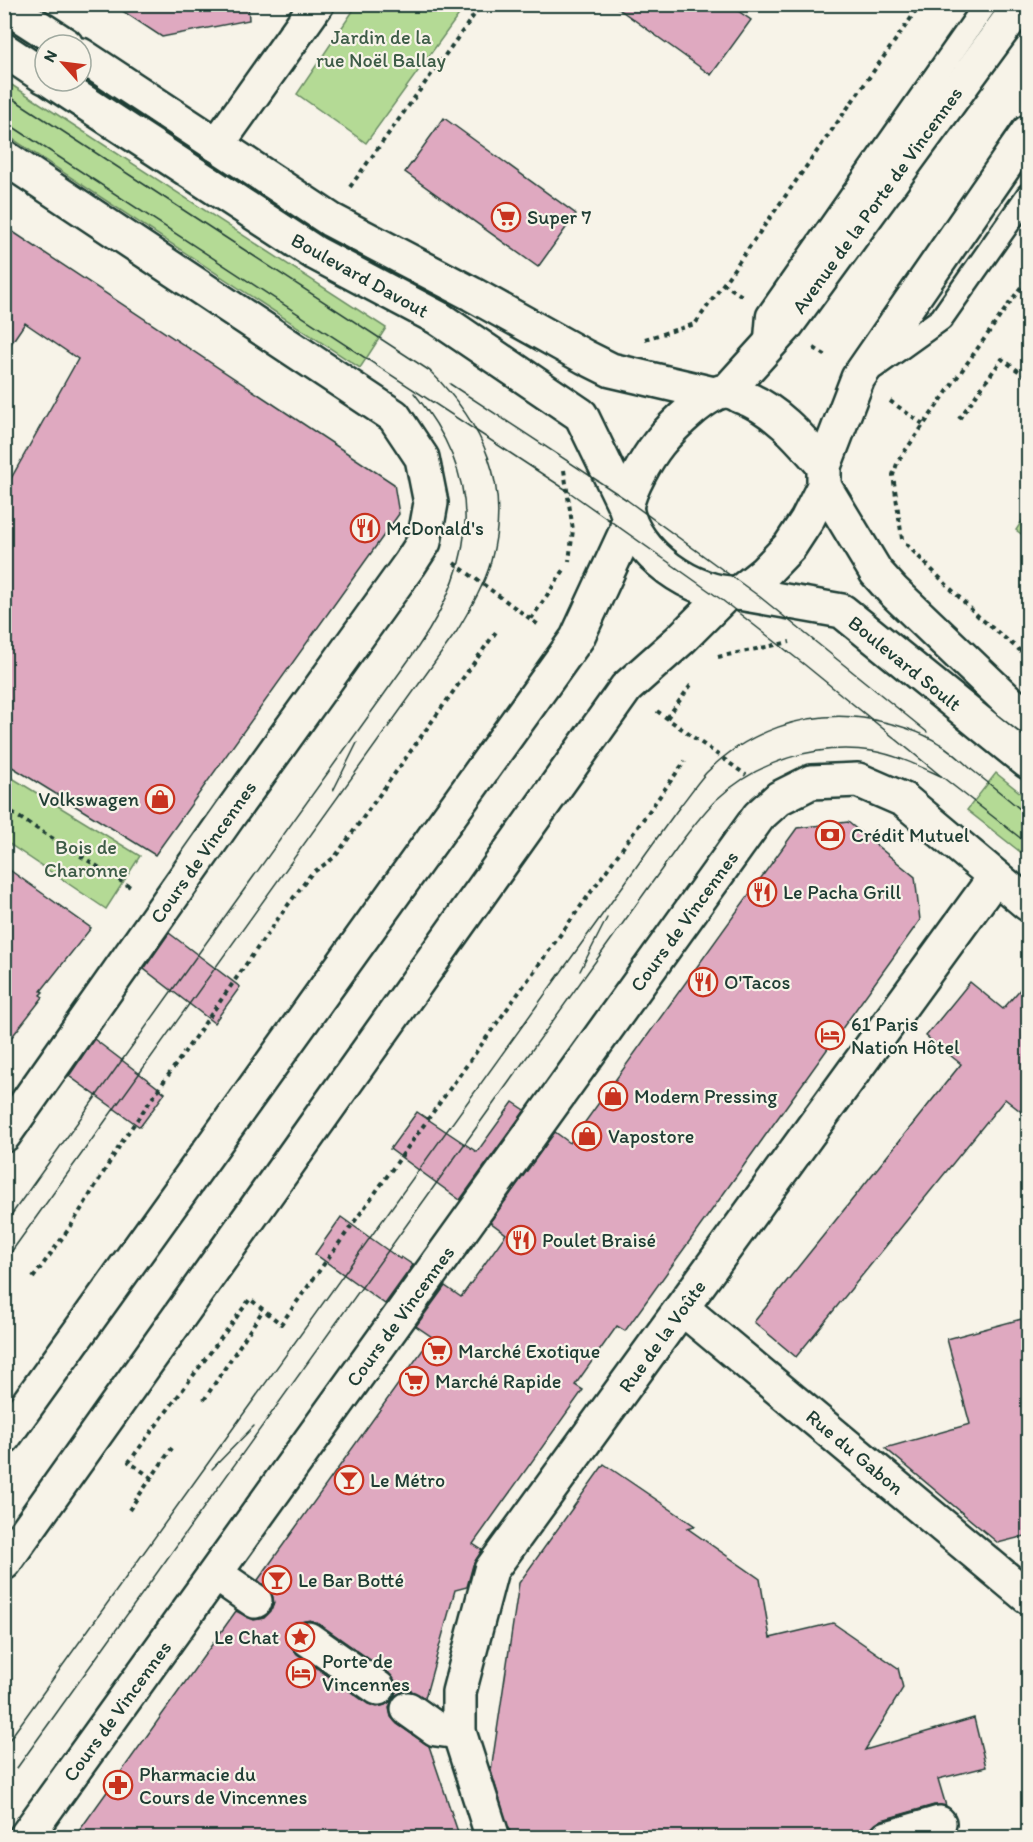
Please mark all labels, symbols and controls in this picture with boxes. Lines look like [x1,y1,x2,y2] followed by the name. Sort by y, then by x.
[316,25,447,72] park label: Jardin de la rue Noël Ballay
[33,33,93,93] north arrow
[39,47,61,65] text: N
[787,82,967,318] street label: Avenue de la Porte de Vincennes
[490,201,522,233] supermarket icon: Super 7
[527,205,591,229] place label: Super 7
[287,227,433,323] street label: Boulevard Davout
[349,512,381,544] restaurant icon: McDonald's
[386,516,484,540] place label: McDonald's
[844,610,966,716] street label: Boulevard Soult
[145,776,261,928] street label: Cours de Vincennes
[144,783,176,815] shop icon: Volkswagen
[38,787,139,811] place label: Volkswagen
[814,819,846,851] bank icon: Crédit Mutuel
[851,823,970,847] place label: Crédit Mutuel
[44,835,128,882] park label: Bois de Charonne
[625,846,743,996] street label: Cours de Vincennes
[746,876,778,908] restaurant icon: Le Pacha Grill
[783,880,901,904] place label: Le Pacha Grill
[687,966,719,998] restaurant icon: O'Tacos
[724,970,790,994] place label: O'Tacos
[851,1012,960,1059] place label: 61 Paris Nation Hôtel
[814,1019,846,1051] hotel icon: 61 Paris Nation Hôtel
[597,1080,629,1112] shop icon: Modern Pressing
[634,1084,778,1108] place label: Modern Pressing
[571,1120,603,1152] shop icon: Vapostore
[608,1124,694,1148] place label: Vapostore
[505,1224,537,1256] restaurant icon: Poulet Braisé
[542,1228,656,1252] place label: Poulet Braisé
[341,1241,459,1391] street label: Cours de Vincennes
[613,1275,711,1397] street label: Rue de la Voûte
[421,1335,453,1367] supermarket icon: Marché Exotique
[458,1339,600,1363] place label: Marché Exotique
[398,1365,430,1397] supermarket icon: Marché Rapide
[435,1369,561,1393] place label: Marché Rapide
[801,1404,909,1500] street label: Rue du Gabon
[333,1464,365,1496] bar icon: Le Métro
[370,1468,445,1492] place label: Le Métro
[261,1564,293,1596] bar icon: Le Bar Botté
[298,1568,404,1592] place label: Le Bar Botté
[284,1621,316,1653] place icon: Le Chat
[214,1625,280,1649] place label: Le Chat
[58,1636,176,1786] street label: Cours de Vincennes
[322,1649,410,1696] place label: Porte de Vincennes
[285,1657,317,1689] hotel icon: Porte de Vincennes
[139,1762,307,1809] place label: Pharmacie du Cours de Vincennes
[102,1769,134,1801] pharmacy icon: Pharmacie du Cours de Vincennes

